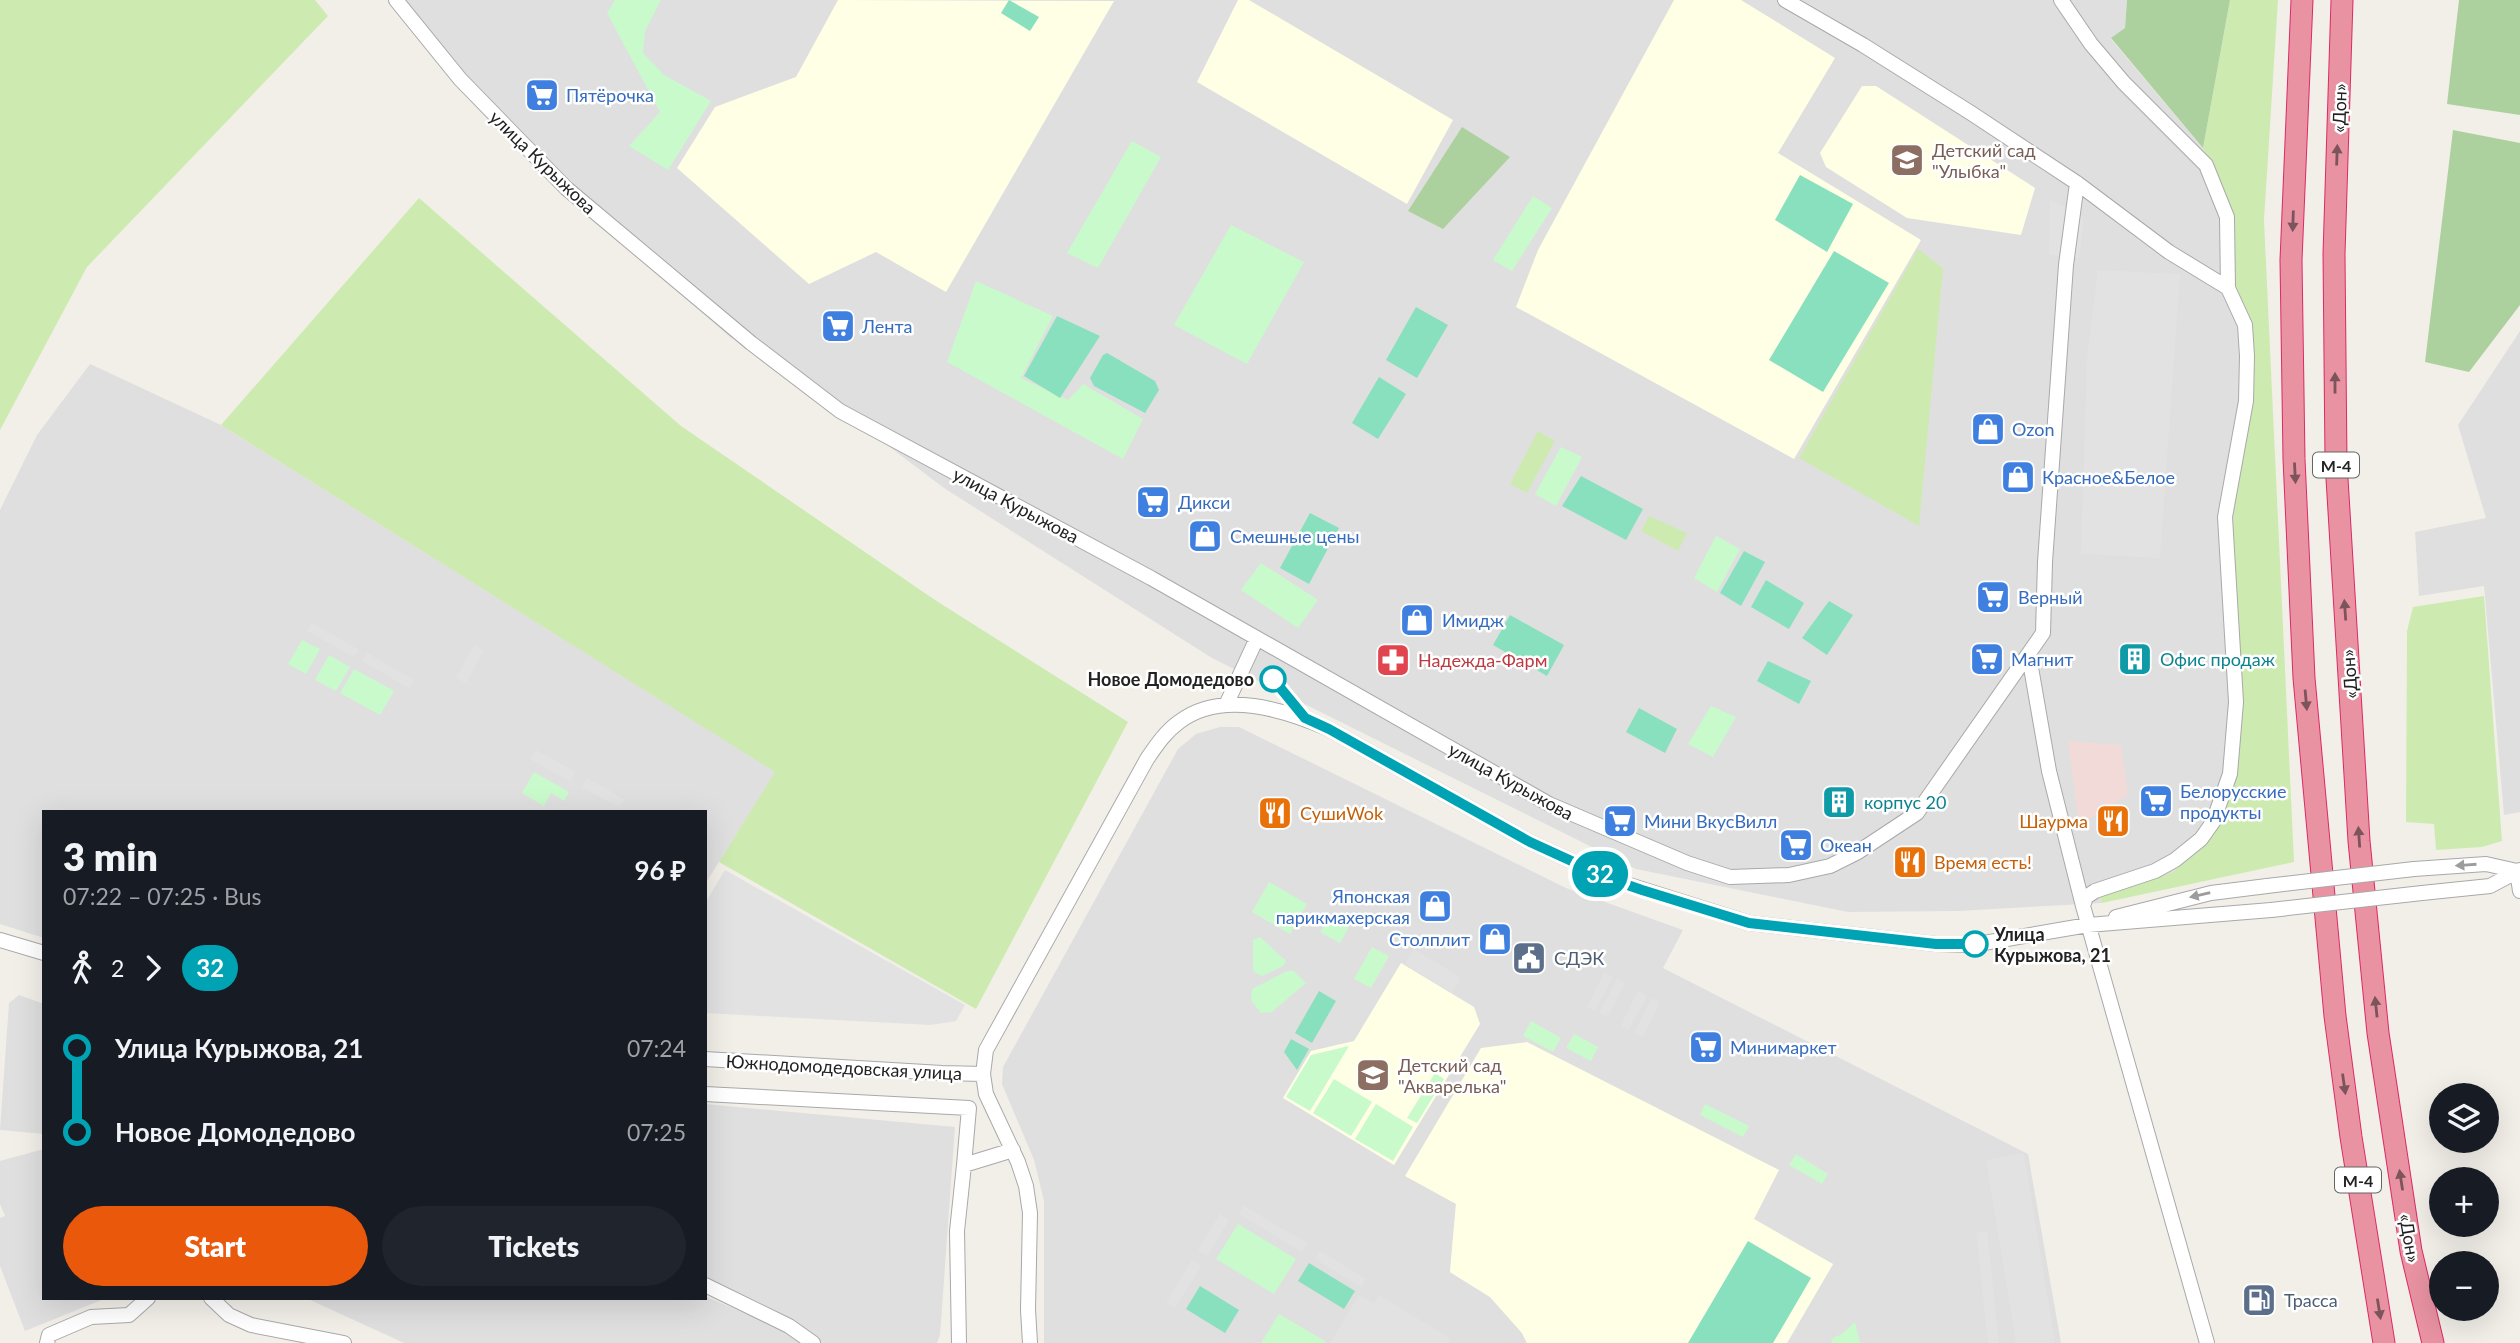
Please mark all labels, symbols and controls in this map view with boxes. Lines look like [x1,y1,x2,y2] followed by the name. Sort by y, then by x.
[523,76,561,114] supermarket icon: Пятёрочка
[2327,83,2351,133] street label: «Дон»
[566,84,654,106] place label: Пятёрочка
[485,106,601,218] street label: улица Курыжова
[1932,139,2036,182] place label: Детский сад "Улыбка"
[1888,141,1926,179] school or university icon: Детский сад "Улыбка"
[2332,144,2343,166] one-way arrow
[2287,210,2298,232] one-way arrow
[819,307,857,345] supermarket icon: Лента
[861,315,912,337] place label: Лента
[2329,371,2341,393] one-way arrow
[1969,410,2007,448] shop icon: Ozon
[2012,418,2054,440] place label: Ozon
[2313,452,2359,478] road number: М-4
[1999,458,2037,496] shop icon: Красное&Белое
[2290,462,2301,484] one-way arrow
[949,463,1083,547] street label: улица Курыжова
[2042,466,2175,488] place label: Красное&Белое
[1134,483,1172,521] supermarket icon: Дикси
[1178,491,1230,513] place label: Дикси
[1186,517,1224,555] shop icon: Смешные цены
[1230,525,1360,547] place label: Смешные цены
[1974,578,2012,616] supermarket icon: Верный
[2018,586,2083,608] place label: Верный
[2339,599,2350,621] one-way arrow
[1398,601,1436,639] shop icon: Имидж
[1442,609,1504,631] place label: Имидж
[1968,640,2006,678] supermarket icon: Магнит
[2116,640,2154,678] building icon: Офис продаж
[1374,641,1412,679] pharmacy icon: Надежда-Фарм
[2011,648,2073,670] place label: Магнит
[2160,648,2275,670] place label: Офис продаж
[1418,649,1547,671] place label: Надежда-Фарм
[2336,649,2362,699] street label: «Дон»
[1260,666,1286,692] marker: Новое Домодедово
[1087,668,1254,690] place label: Новое Домодедово
[2301,689,2312,711] one-way arrow
[1445,738,1577,824] street label: улица Курыжова
[2180,780,2286,823] place label: Белорусские продукты
[2137,782,2175,820] supermarket icon: Белорусские продукты
[1820,783,1858,821] building icon: корпус 20
[1864,791,1947,813] place label: корпус 20
[1256,794,1294,832] restaurant icon: СушиWok
[1300,802,1384,824] place label: СушиWok
[1601,802,1639,840] supermarket icon: Мини ВкусВилл
[2094,802,2132,840] restaurant icon: Шаурма
[1644,810,1777,832] place label: Мини ВкусВилл
[2019,810,2088,832] place label: Шаурма
[1777,826,1815,864] supermarket icon: Океан
[2353,826,2364,848] one-way arrow
[63,833,158,879] text: 3 min
[1820,834,1872,856] place label: Океан
[1891,843,1929,881] restaurant icon: Время есть!
[1568,851,1632,897] line badge: 32
[1934,851,2032,873] place label: Время есть!
[634,854,686,886] text: 96 ₽
[1586,859,1614,888] text: 32
[2455,860,2477,871] one-way arrow
[63,882,262,910] text: 07:22 – 07:25 · Bus
[1276,885,1410,928] place label: Японская парикмахерская
[1416,887,1454,925] shop icon: Японская парикмахерская
[2189,890,2211,901] one-way arrow
[1476,920,1514,958] shop icon: Столплит
[1993,923,2111,966] place label: Улица Курыжова, 21
[1389,928,1470,950] place label: Столплит
[1962,931,1988,957] marker: Улица Курыжова, 21
[1510,939,1548,977] public building icon: СДЭК
[1554,947,1604,969] place label: СДЭК
[63,949,101,987] icon: walk
[134,949,172,987] icon: forward
[196,953,224,982] text: 32
[111,954,124,982] text: 2
[2370,996,2381,1018] one-way arrow
[1687,1028,1725,1066] supermarket icon: Минимаркет
[115,1032,363,1064] text: Улица Курыжова, 21
[627,1034,686,1062] text: 07:24
[1730,1036,1837,1058] place label: Минимаркет
[725,1050,963,1084] street label: Южнодомодедовская улица
[1398,1054,1506,1097] place label: Детский сад "Акварелька"
[1354,1056,1392,1094] school or university icon: Детский сад "Акварелька"
[2339,1073,2350,1095] one-way arrow
[2429,1083,2499,1321] map controls
[2429,1083,2499,1153] button: layers
[115,1116,356,1148] text: Новое Домодедово
[627,1118,686,1146] text: 07:25
[2429,1167,2499,1237] button: +
[2335,1168,2381,1192] road number: М-4
[2395,1169,2406,1191] one-way arrow
[63,1206,368,1286] button: Start
[382,1206,686,1286] button: Tickets
[2395,1212,2425,1264] street label: «Дон»
[2429,1251,2499,1321] button: −
[2240,1281,2278,1319] fuel station icon: Трасса
[2284,1289,2338,1311] place label: Трасса
[2374,1298,2385,1320] one-way arrow

